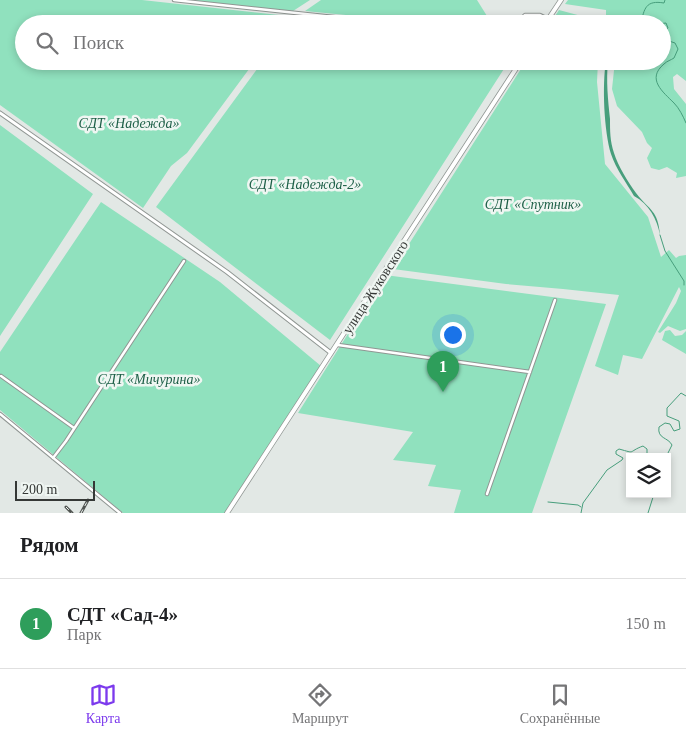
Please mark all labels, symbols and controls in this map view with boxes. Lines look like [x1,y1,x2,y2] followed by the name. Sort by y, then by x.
[15,15,671,70] search box
[33,29,61,57] icon: search
[73,32,124,53] text: Поиск
[79,116,179,131] park label: СДТ «Надежда»
[249,177,361,192] park label: СДТ «Надежда-2»
[485,197,581,212] park label: СДТ «Спутник»
[340,238,411,337] street label: улица Жуковского
[440,322,466,348] your location
[427,351,459,392] pin: 1
[98,372,200,387] park label: СДТ «Мичурина»
[626,453,671,498] map controls
[626,453,671,498] button: layers
[15,478,95,501] scale bar
[22,482,57,497] text: 200 m
[20,533,79,557] text: Рядом
[67,604,178,625] text: СДТ «Сад-4»
[32,615,40,632] text: 1
[626,615,666,632] text: 150 m
[67,626,101,643] text: Парк
[86,681,120,727] tab: Карта
[292,681,348,727] tab: Маршрут
[520,681,600,727] tab: Сохранённые

